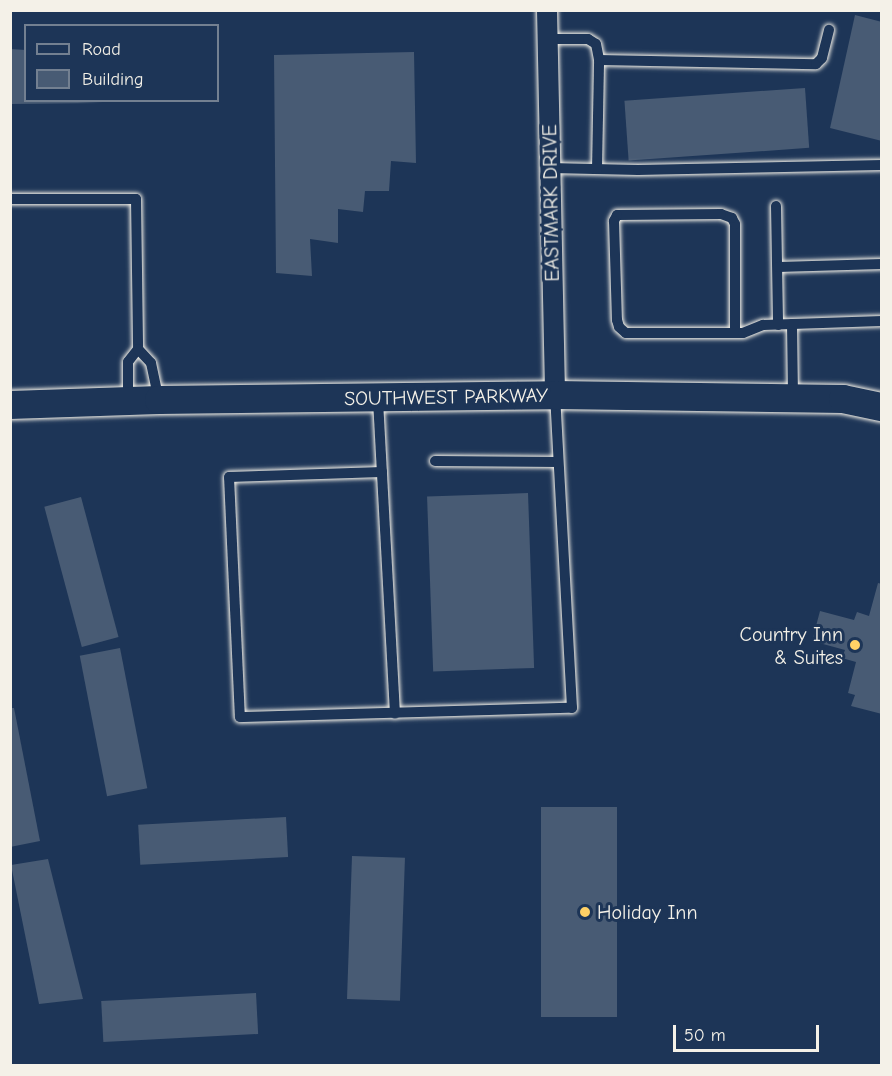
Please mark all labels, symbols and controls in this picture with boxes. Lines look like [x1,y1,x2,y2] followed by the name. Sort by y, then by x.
[24,24,219,102] legend
[82,39,121,60] text: Road
[82,69,144,90] text: Building
[538,124,564,282] street label: EASTMARK DRIVE
[344,383,548,411] street label: SOUTHWEST PARKWAY
[740,622,843,669] place label: Country Inn & Suites
[848,638,862,652] marker: Country Inn & Suites
[597,900,697,924] place label: Holiday Inn
[578,905,592,919] marker: Holiday Inn
[676,1013,822,1051] scale bar
[684,1025,726,1046] text: 50 m

